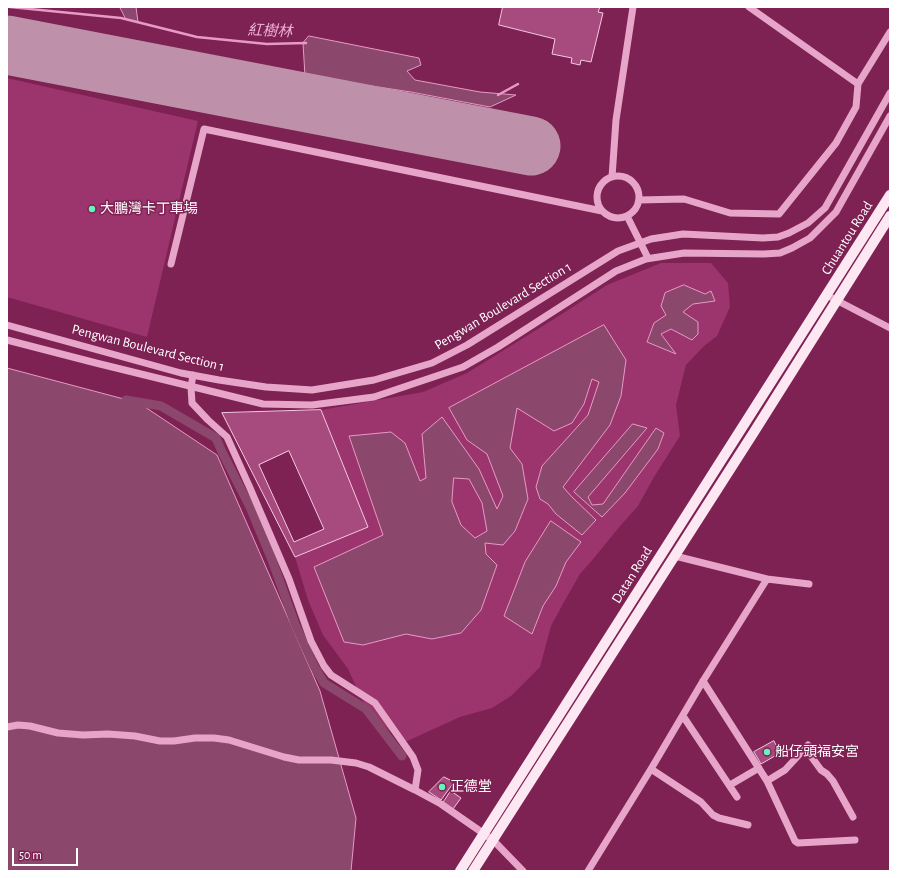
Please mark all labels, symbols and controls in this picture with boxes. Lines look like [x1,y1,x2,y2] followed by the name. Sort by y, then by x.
[247,21,293,41] water label: 紅樹林
[818,198,876,278] street label: Chuantou Road
[100,201,198,217] place label: 大鵬灣卡丁車場
[87,204,97,214] marker: 大鵬灣卡丁車場
[431,258,575,354] street label: Pengwan Boulevard Section 1
[70,321,226,375] street label: Pengwan Boulevard Section 1
[608,544,656,606] street label: Datan Road
[775,744,859,760] place label: 船仔頭福安宮
[762,747,772,757] marker: 船仔頭福安宮
[450,779,492,795] place label: 正德堂
[437,782,447,792] marker: 正德堂
[14,840,80,866] scale bar
[19,849,42,861] text: 50 m

